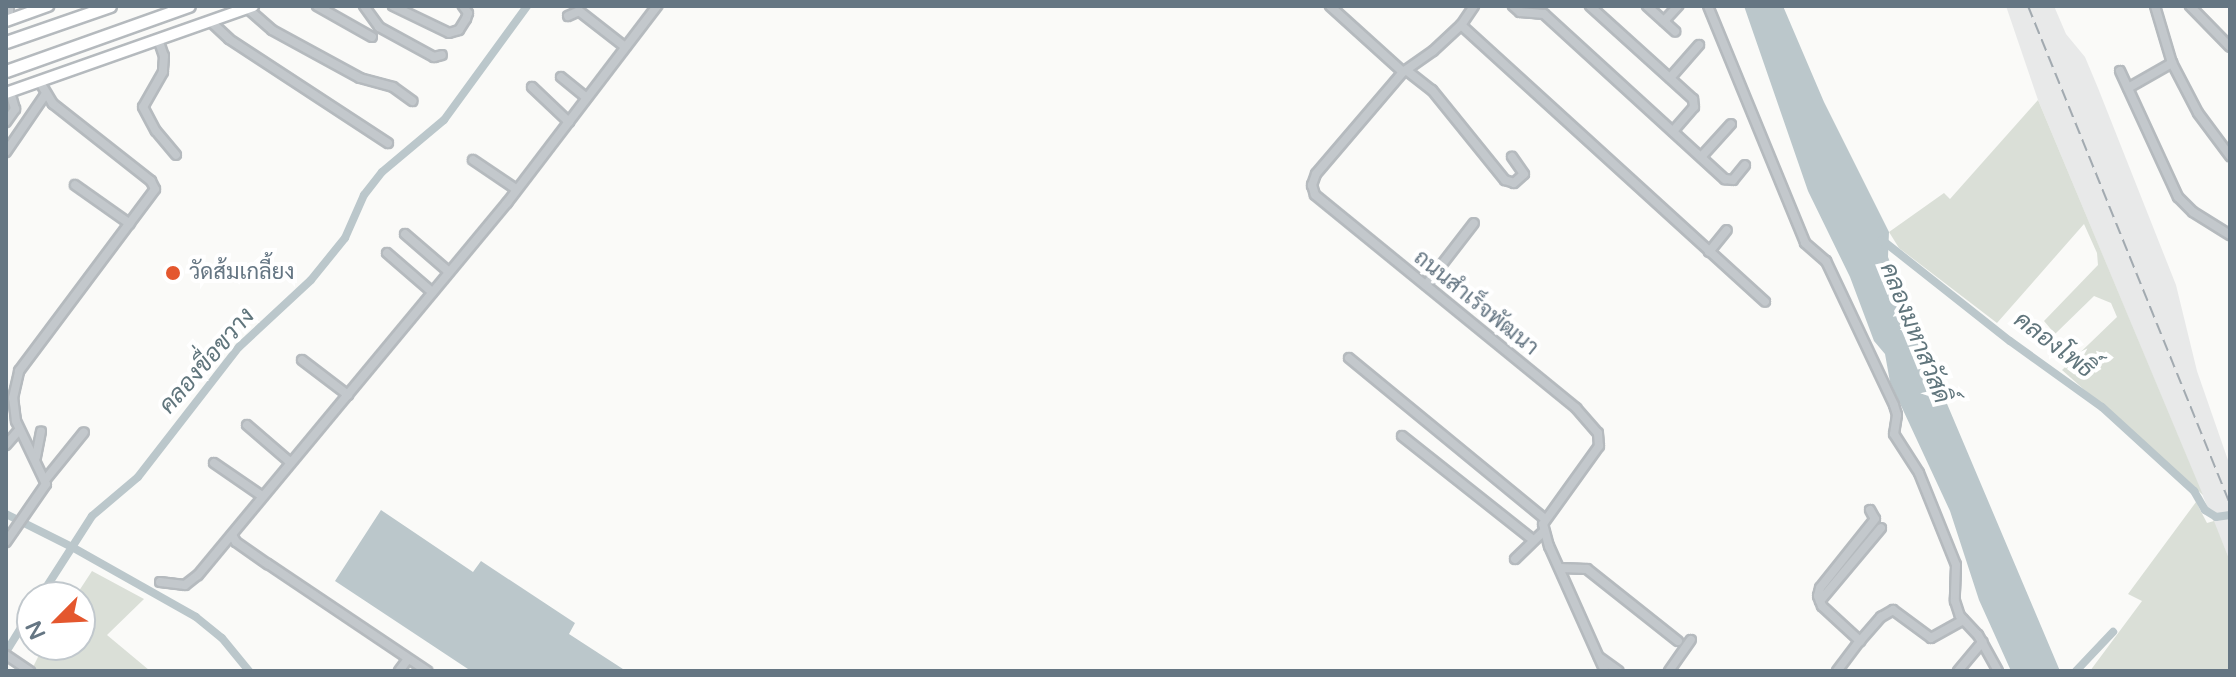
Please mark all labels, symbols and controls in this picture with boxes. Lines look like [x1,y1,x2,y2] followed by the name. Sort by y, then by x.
[1408,245,1544,361] street label: ถนนสำเร็จพัฒนา
[1874,258,1956,408] water label: คลองมหาสวัสดิ์
[189,260,294,286] place label: วัดส้มเกลี้ยง
[164,264,182,282] marker: วัดส้มเกลี้ยง
[153,302,261,420] water label: คลองขื่อขวาง
[2008,306,2100,384] water label: คลองโพธิ์
[16,581,96,661] north arrow
[20,617,51,643] text: N

